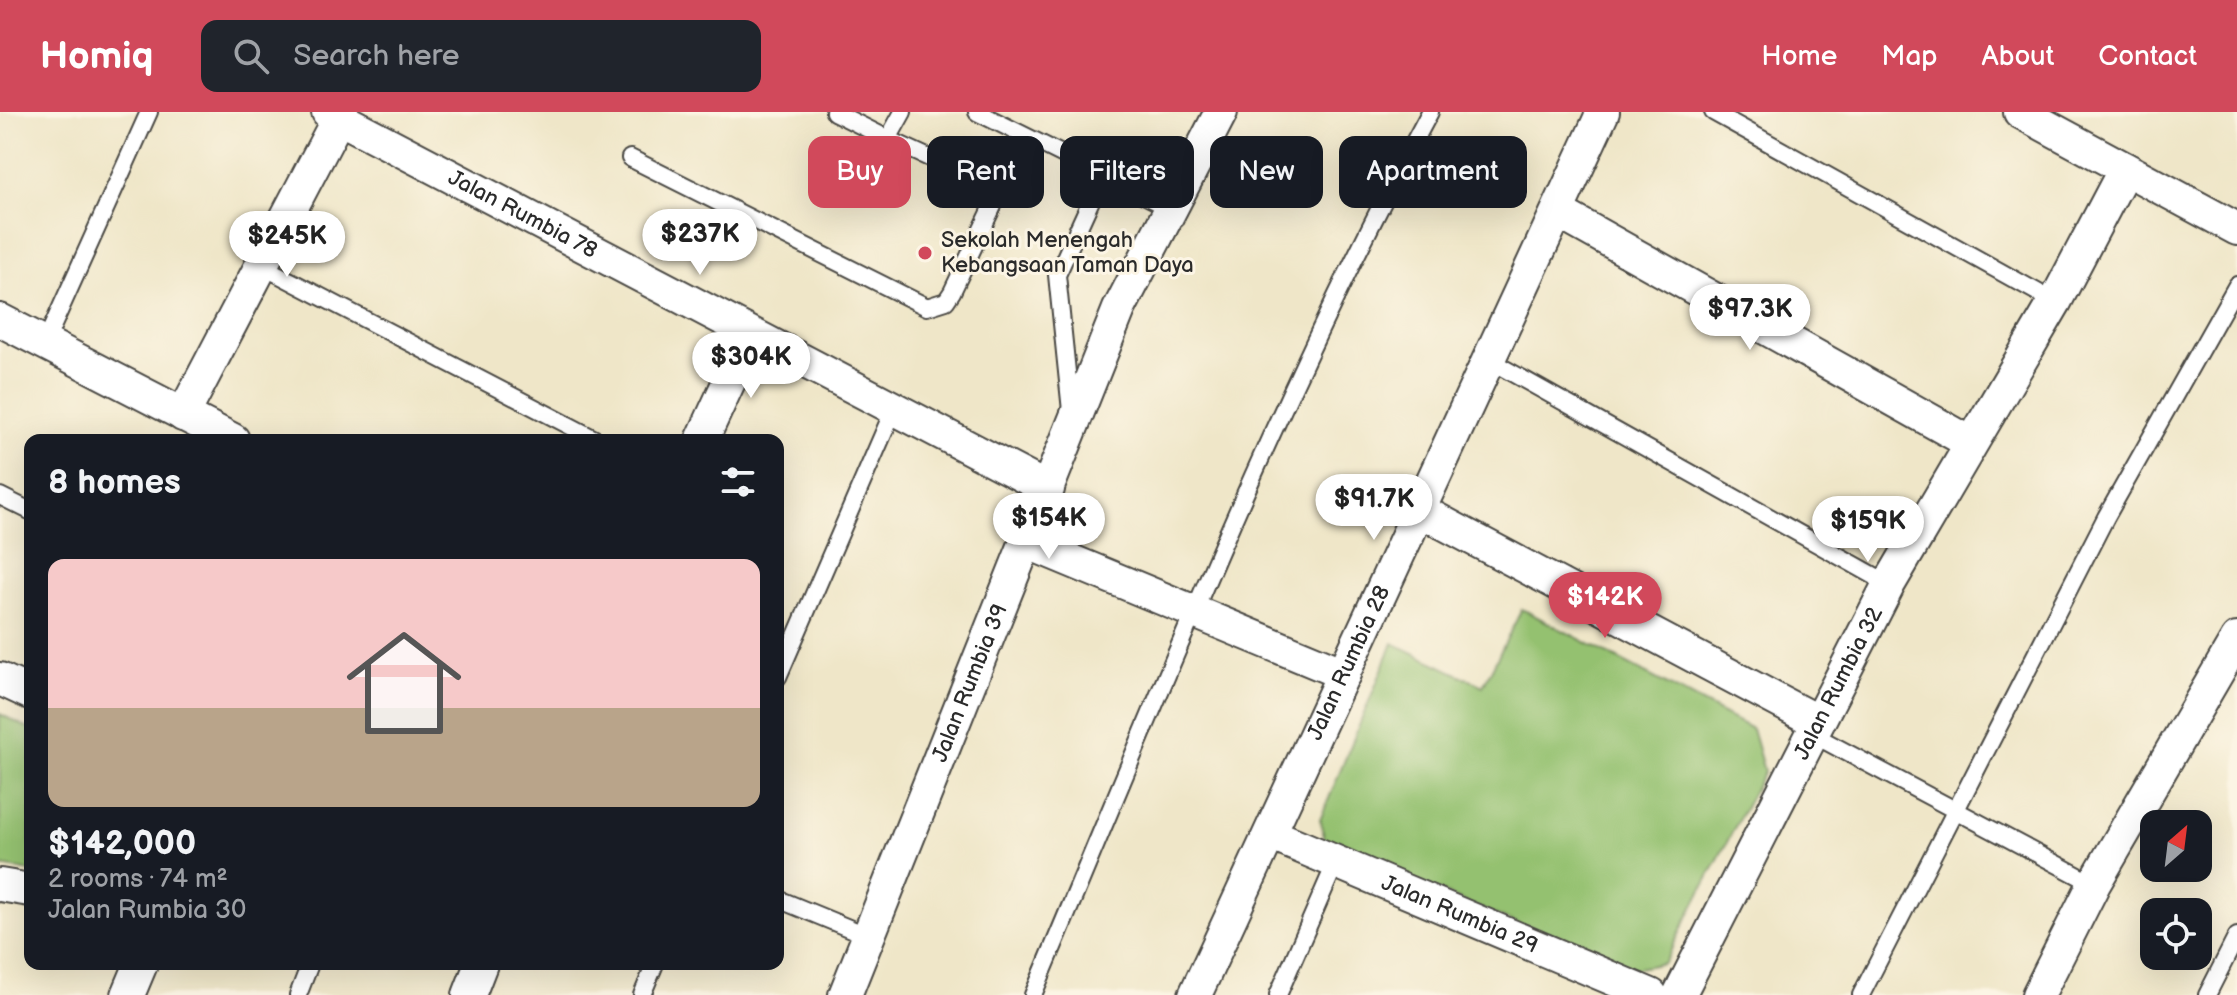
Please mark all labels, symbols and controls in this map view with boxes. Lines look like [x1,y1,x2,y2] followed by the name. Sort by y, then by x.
[201,20,761,92] search box
[40,34,153,79] text: Homiq
[229,34,273,78] icon: search
[293,38,460,74] text: Search here
[1761,40,1837,73] text: Home
[1881,40,1938,73] text: Map
[1982,40,2054,73] text: About
[2098,40,2197,73] text: Contact
[808,136,911,208] chip: Buy
[927,136,1044,208] chip: Rent
[1060,136,1194,208] chip: Filters
[1210,136,1323,208] chip: New
[1339,136,1527,208] chip: Apartment
[444,164,602,264] street label: Jalan Rumbia 78
[644,209,756,277] pin: $237K
[231,211,343,279] pin: $245K
[660,219,740,250] text: $237K
[247,221,327,252] text: $245K
[941,227,1194,279] place label: Sekolah Menengah Kebangsaan Taman Daya
[916,244,934,262] marker: Sekolah Menengah Kebangsaan Taman Daya
[1685,284,1815,352] pin: $97.3K
[1707,294,1793,325] text: $97.3K
[695,332,807,400] pin: $304K
[710,342,792,373] text: $304K
[716,460,760,504] icon: filters
[48,462,181,503] text: 8 homes
[1309,474,1439,542] pin: $91.7K
[1333,484,1415,515] text: $91.7K
[993,493,1105,561] pin: $154K
[1812,496,1924,564] pin: $159K
[1011,503,1087,534] text: $154K
[1830,506,1906,537] text: $159K
[1549,572,1661,640] pin: $142K
[1301,581,1396,744] street label: Jalan Rumbia 28
[1567,582,1643,613] text: $142K
[926,600,1013,766] street label: Jalan Rumbia 39
[1788,602,1888,764] street label: Jalan Rumbia 32
[332,611,476,755] icon: home
[2140,810,2212,882] north arrow
[2140,810,2212,970] map controls
[48,823,196,864] text: $142,000
[48,864,228,895] text: 2 rooms · 74 m²
[1378,869,1542,959] street label: Jalan Rumbia 29
[48,895,246,926] text: Jalan Rumbia 30
[2140,898,2212,970] button: locate

